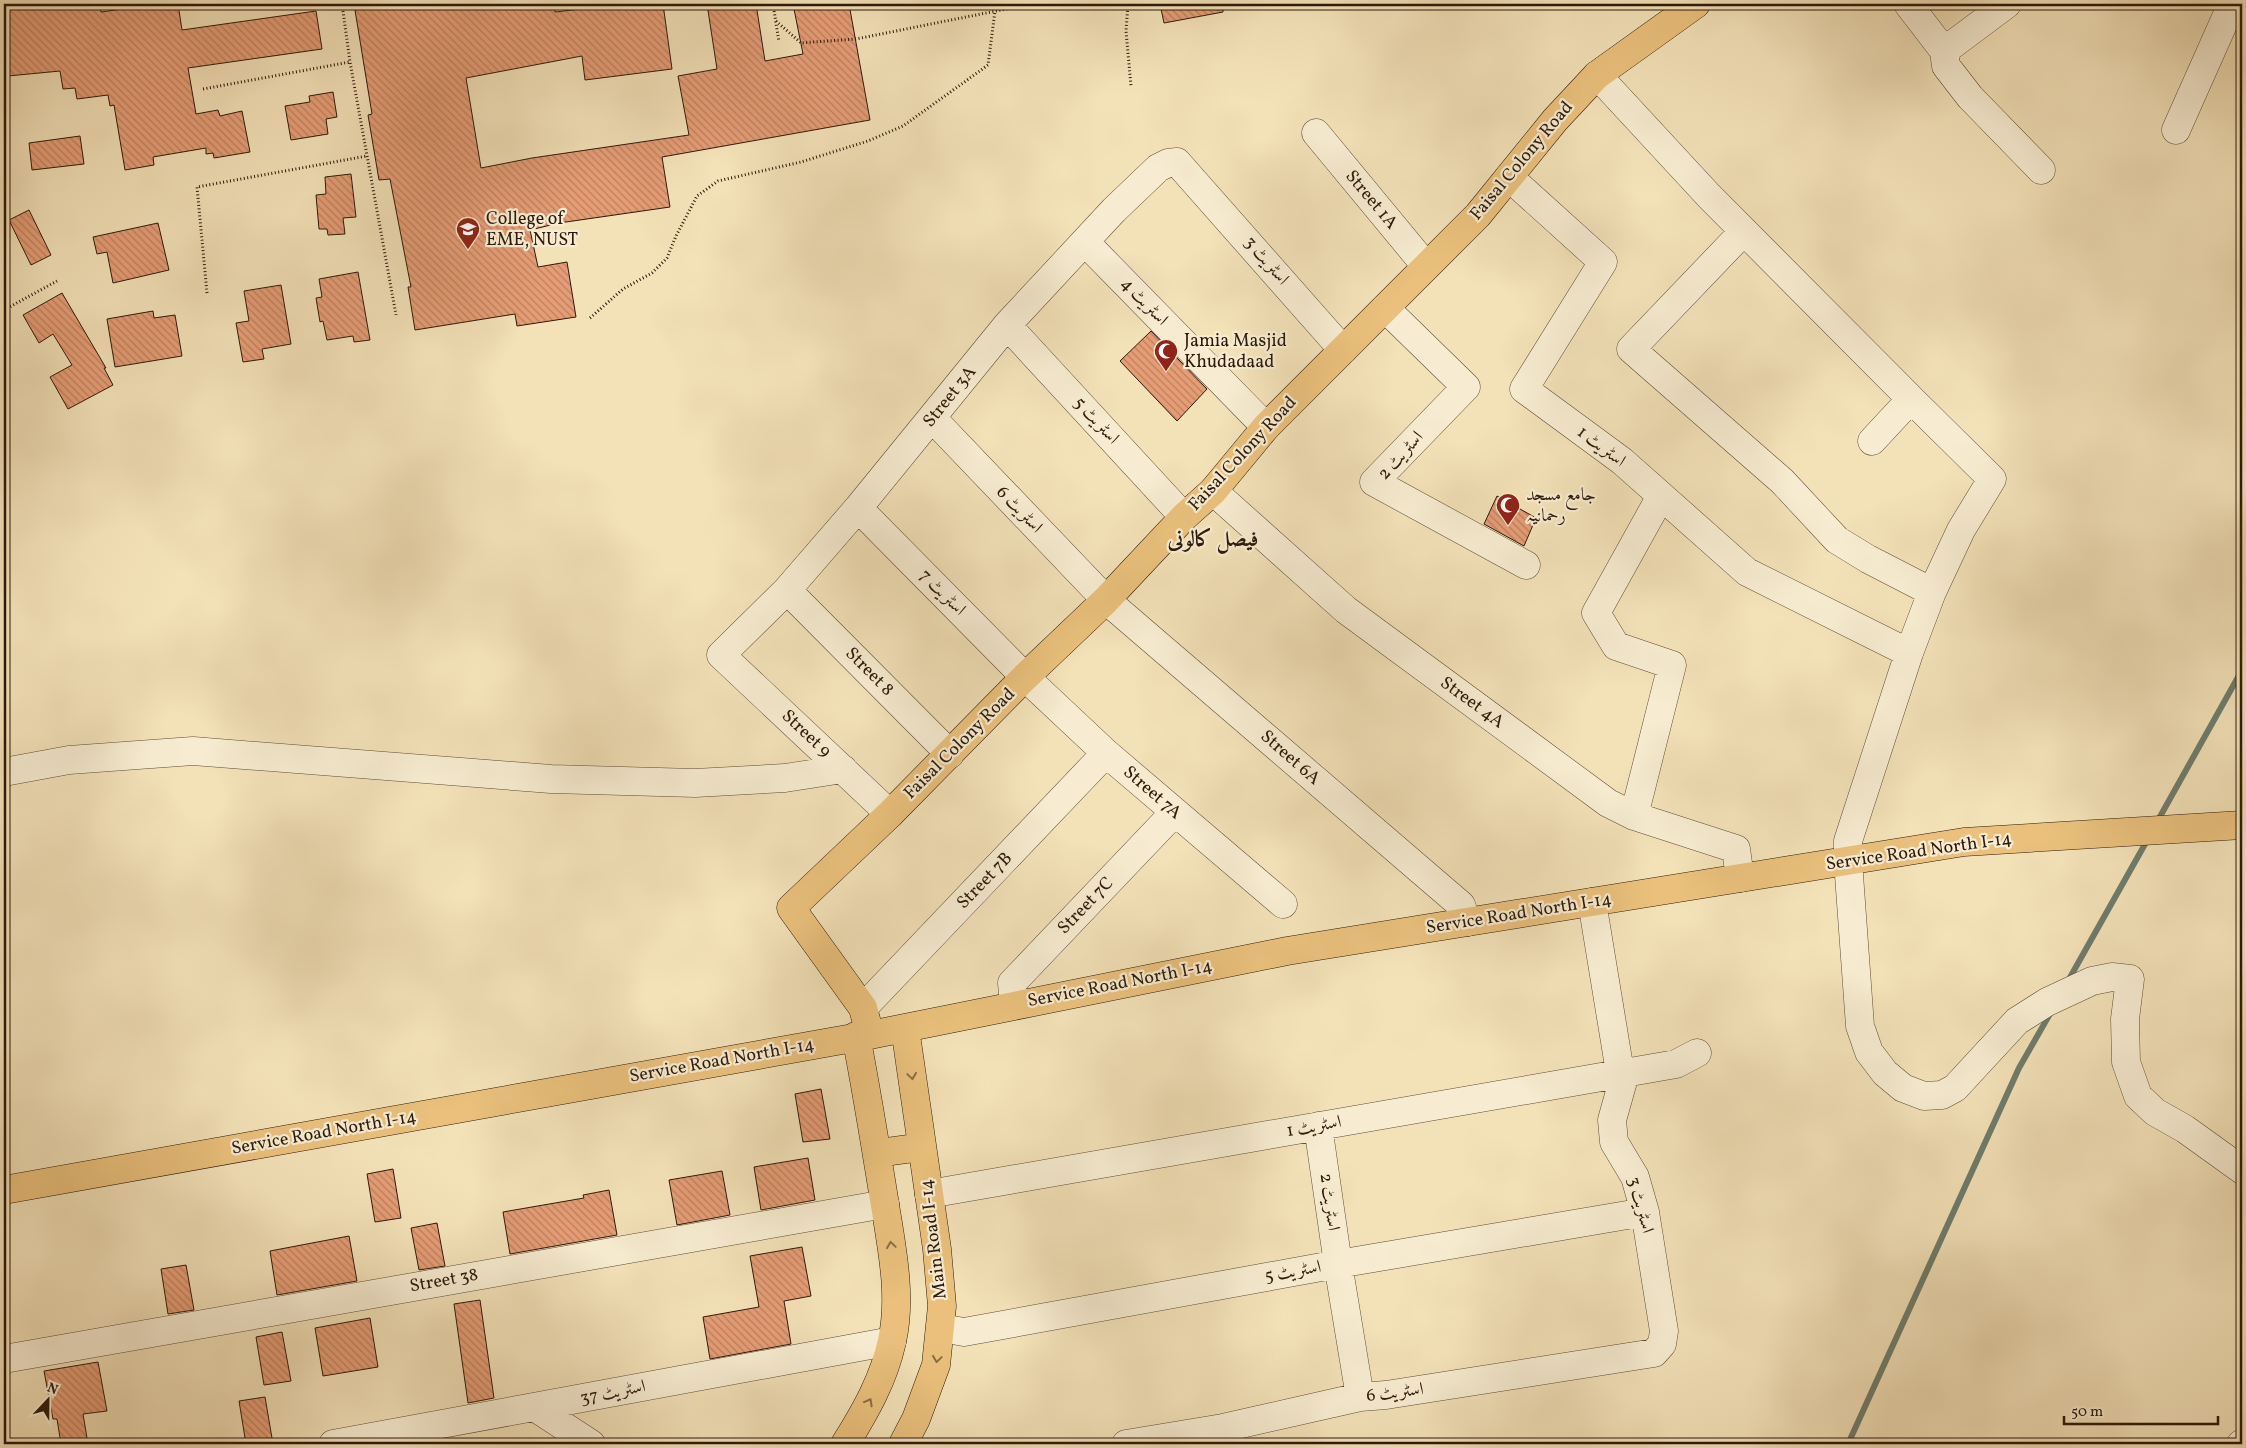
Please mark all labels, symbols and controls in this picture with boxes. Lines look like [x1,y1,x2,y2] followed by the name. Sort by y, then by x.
[1465,96,1579,226] street label: Faisal Colony Road
[1339,165,1403,235] street label: Street 1A
[486,207,578,253] place label: College of EME, NUST
[455,216,481,250] school or university icon: College of EME, NUST
[1238,231,1294,291] street label: اسٹریٹ 3
[1114,272,1174,332] street label: اسٹریٹ 4
[1184,329,1287,375] place label: Jamia Masjid Khudadaad
[1153,338,1179,372] mosque icon: Jamia Masjid Khudadaad
[917,361,983,433] street label: Street 3A
[1183,391,1303,517] street label: Faisal Colony Road
[1067,392,1125,450] street label: اسٹریٹ 5
[1571,420,1631,474] street label: اسٹریٹ 1
[1372,426,1430,486] street label: اسٹریٹ 2
[990,481,1048,539] street label: اسٹریٹ 6
[1526,483,1596,529] place label: جامع مسجد رحمانیہ
[1495,492,1521,526] mosque icon: جامع مسجد رحمانیہ
[1167,525,1258,556] district label: فیصل کالونی
[913,564,971,622] street label: اسٹریٹ 7
[839,642,899,702] street label: Street 8
[1435,671,1510,735] street label: Street 4A
[899,683,1021,805] street label: Faisal Colony Road
[775,704,837,764] street label: Street 9
[1254,725,1326,791] street label: Street 6A
[1117,760,1187,826] street label: Street 7A
[1824,827,2014,877] street label: Service Road North I-14
[951,847,1019,915] street label: Street 7B
[1052,872,1120,940] street label: Street 7C
[1424,887,1614,941] street label: Service Road North I-14
[1026,954,1214,1014] street label: Service Road North I-14
[627,1032,817,1090] street label: Service Road North I-14
[906,1072,916,1080] one-way arrow
[229,1104,419,1162] street label: Service Road North I-14
[1285,1110,1343,1144] street label: اسٹریٹ 1
[1313,1172,1345,1233] street label: اسٹریٹ 2
[1620,1174,1660,1236] street label: اسٹریٹ 3
[914,1178,954,1300] street label: Main Road I-14
[887,1240,897,1249] one-way arrow
[1263,1255,1323,1289] street label: اسٹریٹ 5
[408,1263,480,1299] street label: Street 38
[932,1354,942,1363] one-way arrow
[578,1374,648,1412] street label: اسٹریٹ 37
[22,1376,72,1426] north arrow
[1365,1377,1425,1409] street label: اسٹریٹ 6
[44,1379,61,1400] text: N
[2064,1393,2217,1425] scale bar
[863,1398,873,1407] one-way arrow
[2071,1402,2103,1423] text: 50 m

